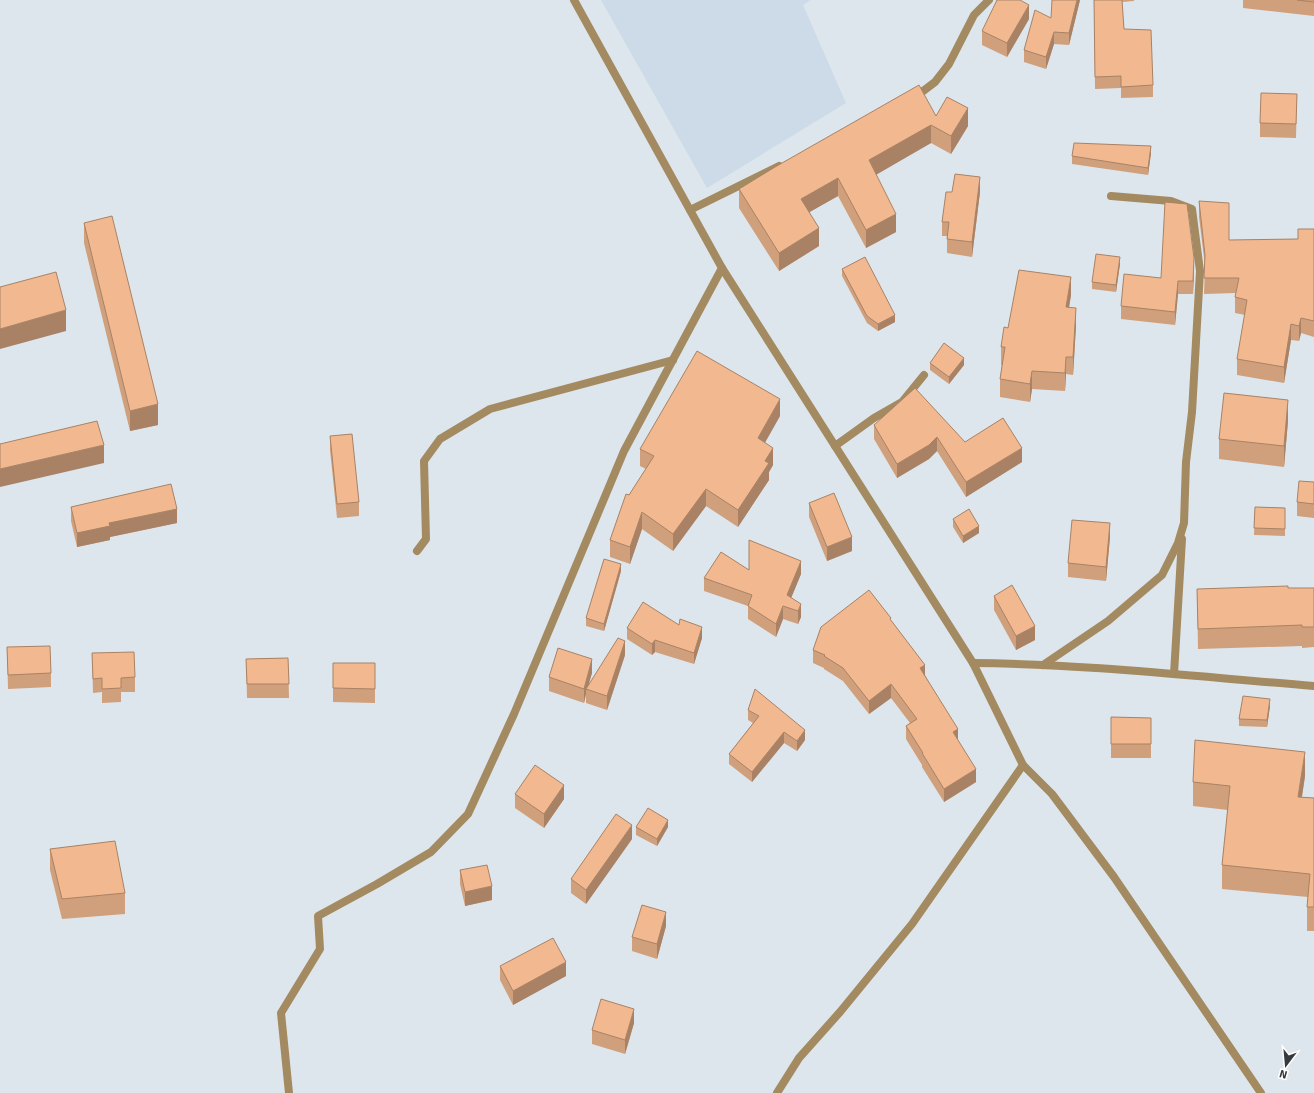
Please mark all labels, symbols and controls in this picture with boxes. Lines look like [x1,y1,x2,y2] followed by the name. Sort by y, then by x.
[1266,1045,1306,1085] north arrow
[1278,1067,1289,1081] text: N

